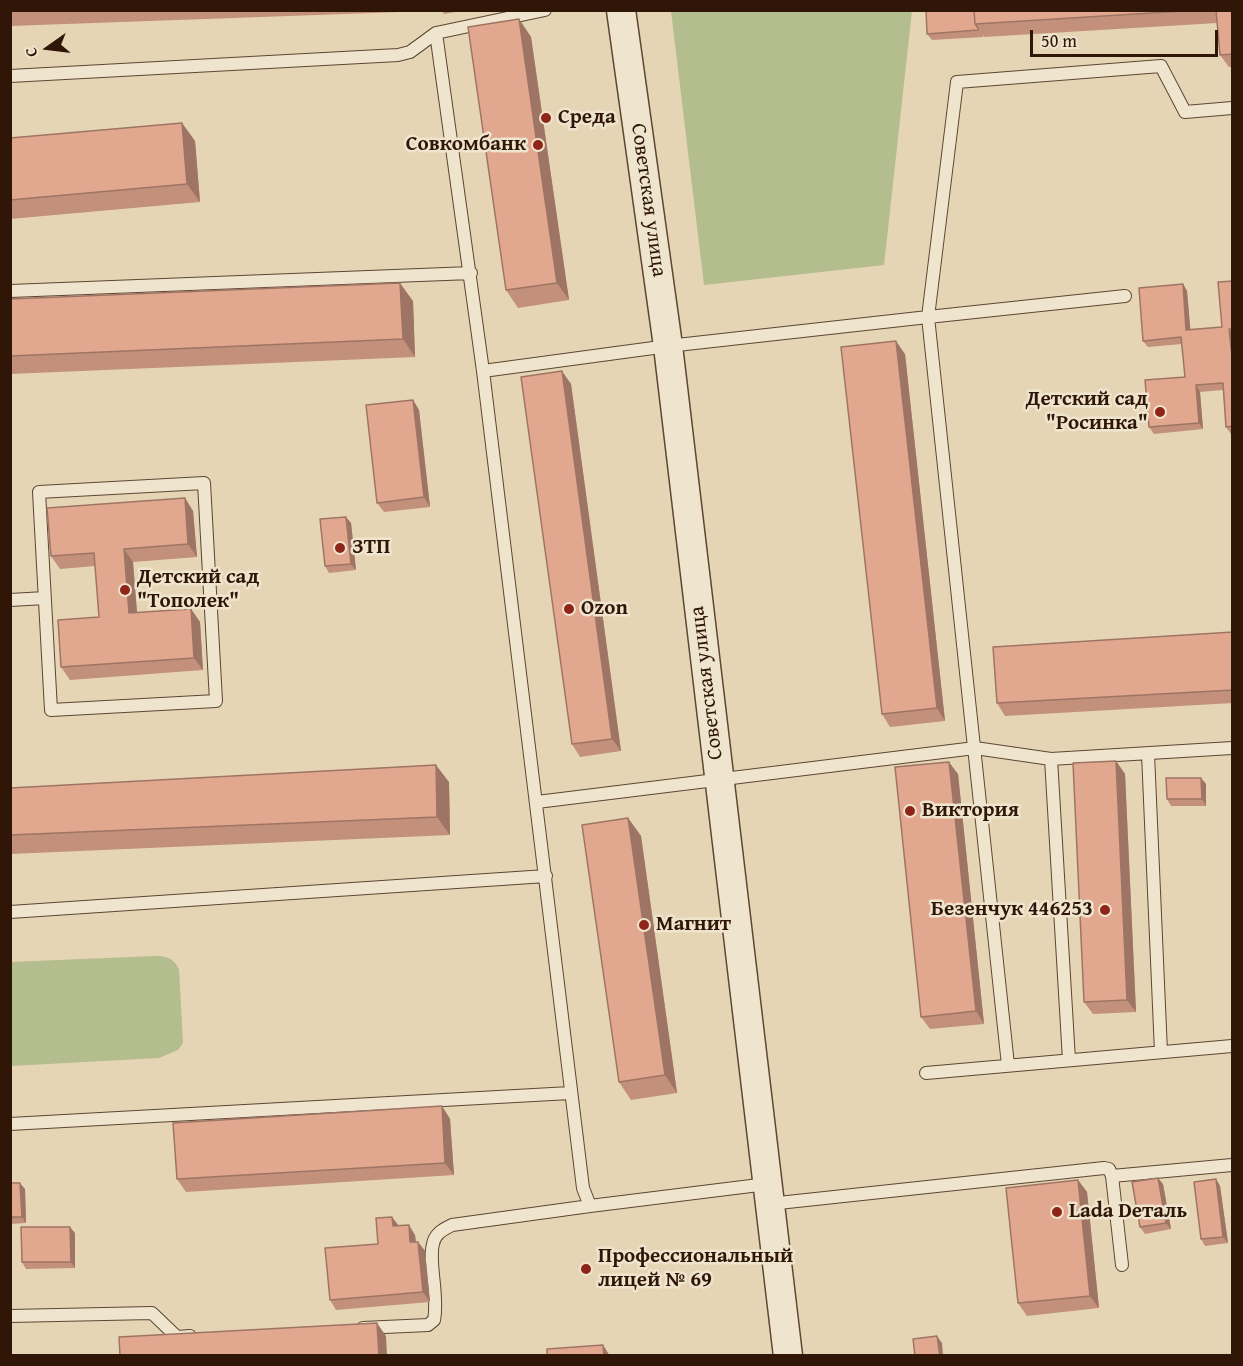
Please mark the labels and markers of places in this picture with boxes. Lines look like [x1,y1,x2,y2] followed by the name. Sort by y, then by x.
[558,105,616,131] place label: Среда
[539,111,553,125] marker: Среда
[406,132,526,158] place label: Совкомбанк
[531,138,545,152] marker: Совкомбанк
[1026,387,1148,437] place label: Детский сад "Росинка"
[1153,405,1167,419] marker: Детский сад "Росинка"
[352,535,390,561] place label: ЗТП
[333,541,347,555] marker: ЗТП
[137,565,259,615] place label: Детский сад "Тополек"
[118,583,132,597] marker: Детский сад "Тополек"
[581,596,628,622] place label: Ozon
[562,602,576,616] marker: Ozon
[922,798,1019,824] place label: Виктория
[903,804,917,818] marker: Виктория
[931,897,1093,923] place label: Безенчук 446253
[1098,903,1112,917] marker: Безенчук 446253
[656,912,731,938] place label: Магнит
[637,918,651,932] marker: Магнит
[1069,1199,1187,1225] place label: Lada Dеталь
[1050,1205,1064,1219] marker: Lada Dеталь
[598,1244,793,1294] place label: Профессиональный лицей № 69
[579,1262,593,1276] marker: Профессиональный лицей № 69

